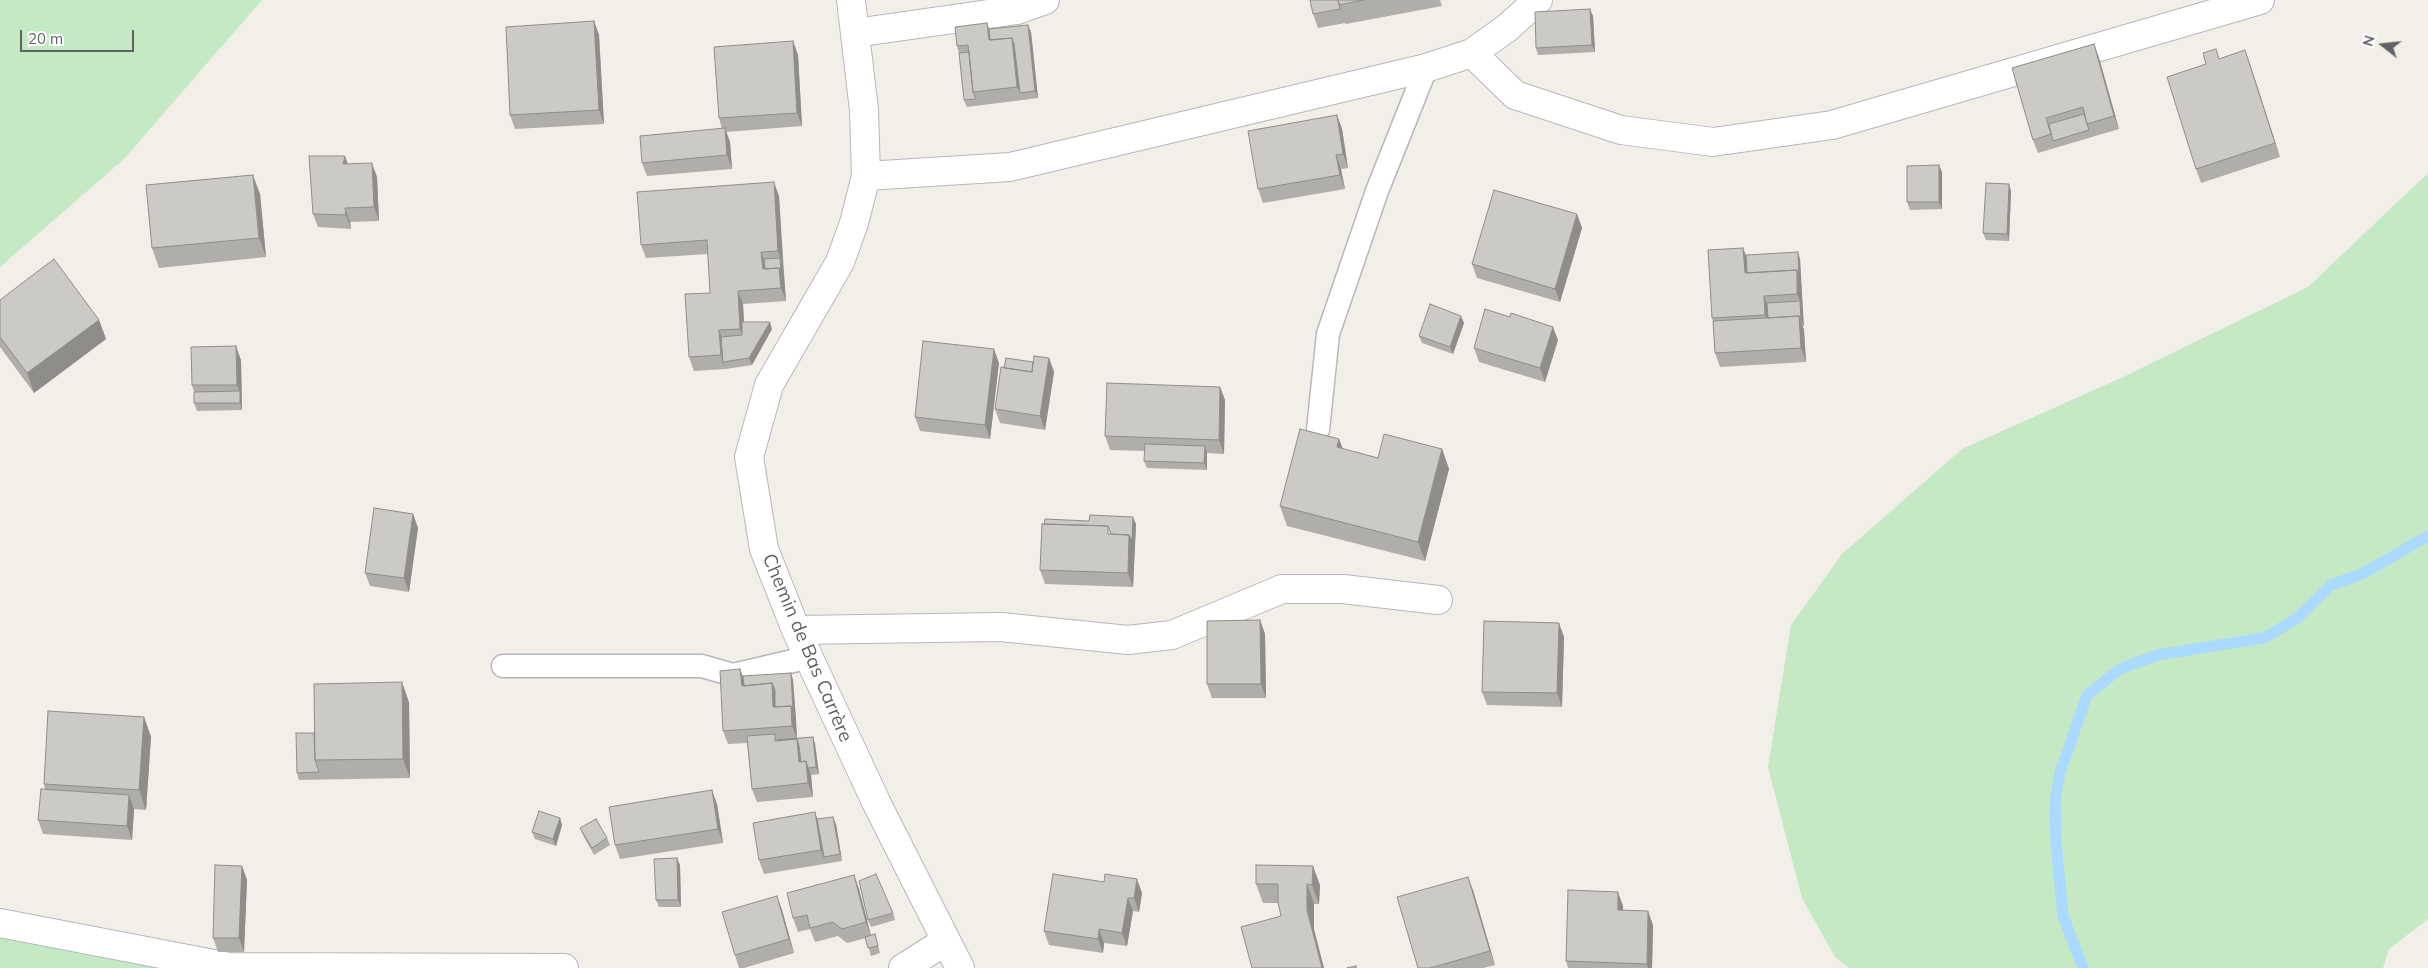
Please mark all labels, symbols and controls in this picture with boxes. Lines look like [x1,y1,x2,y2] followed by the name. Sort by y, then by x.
[22,20,136,52] scale bar
[2358,20,2408,70] north arrow
[28,29,63,48] text: 20 m
[2358,33,2379,48] text: N
[757,550,857,746] street label: Chemin de Bas Carrère

